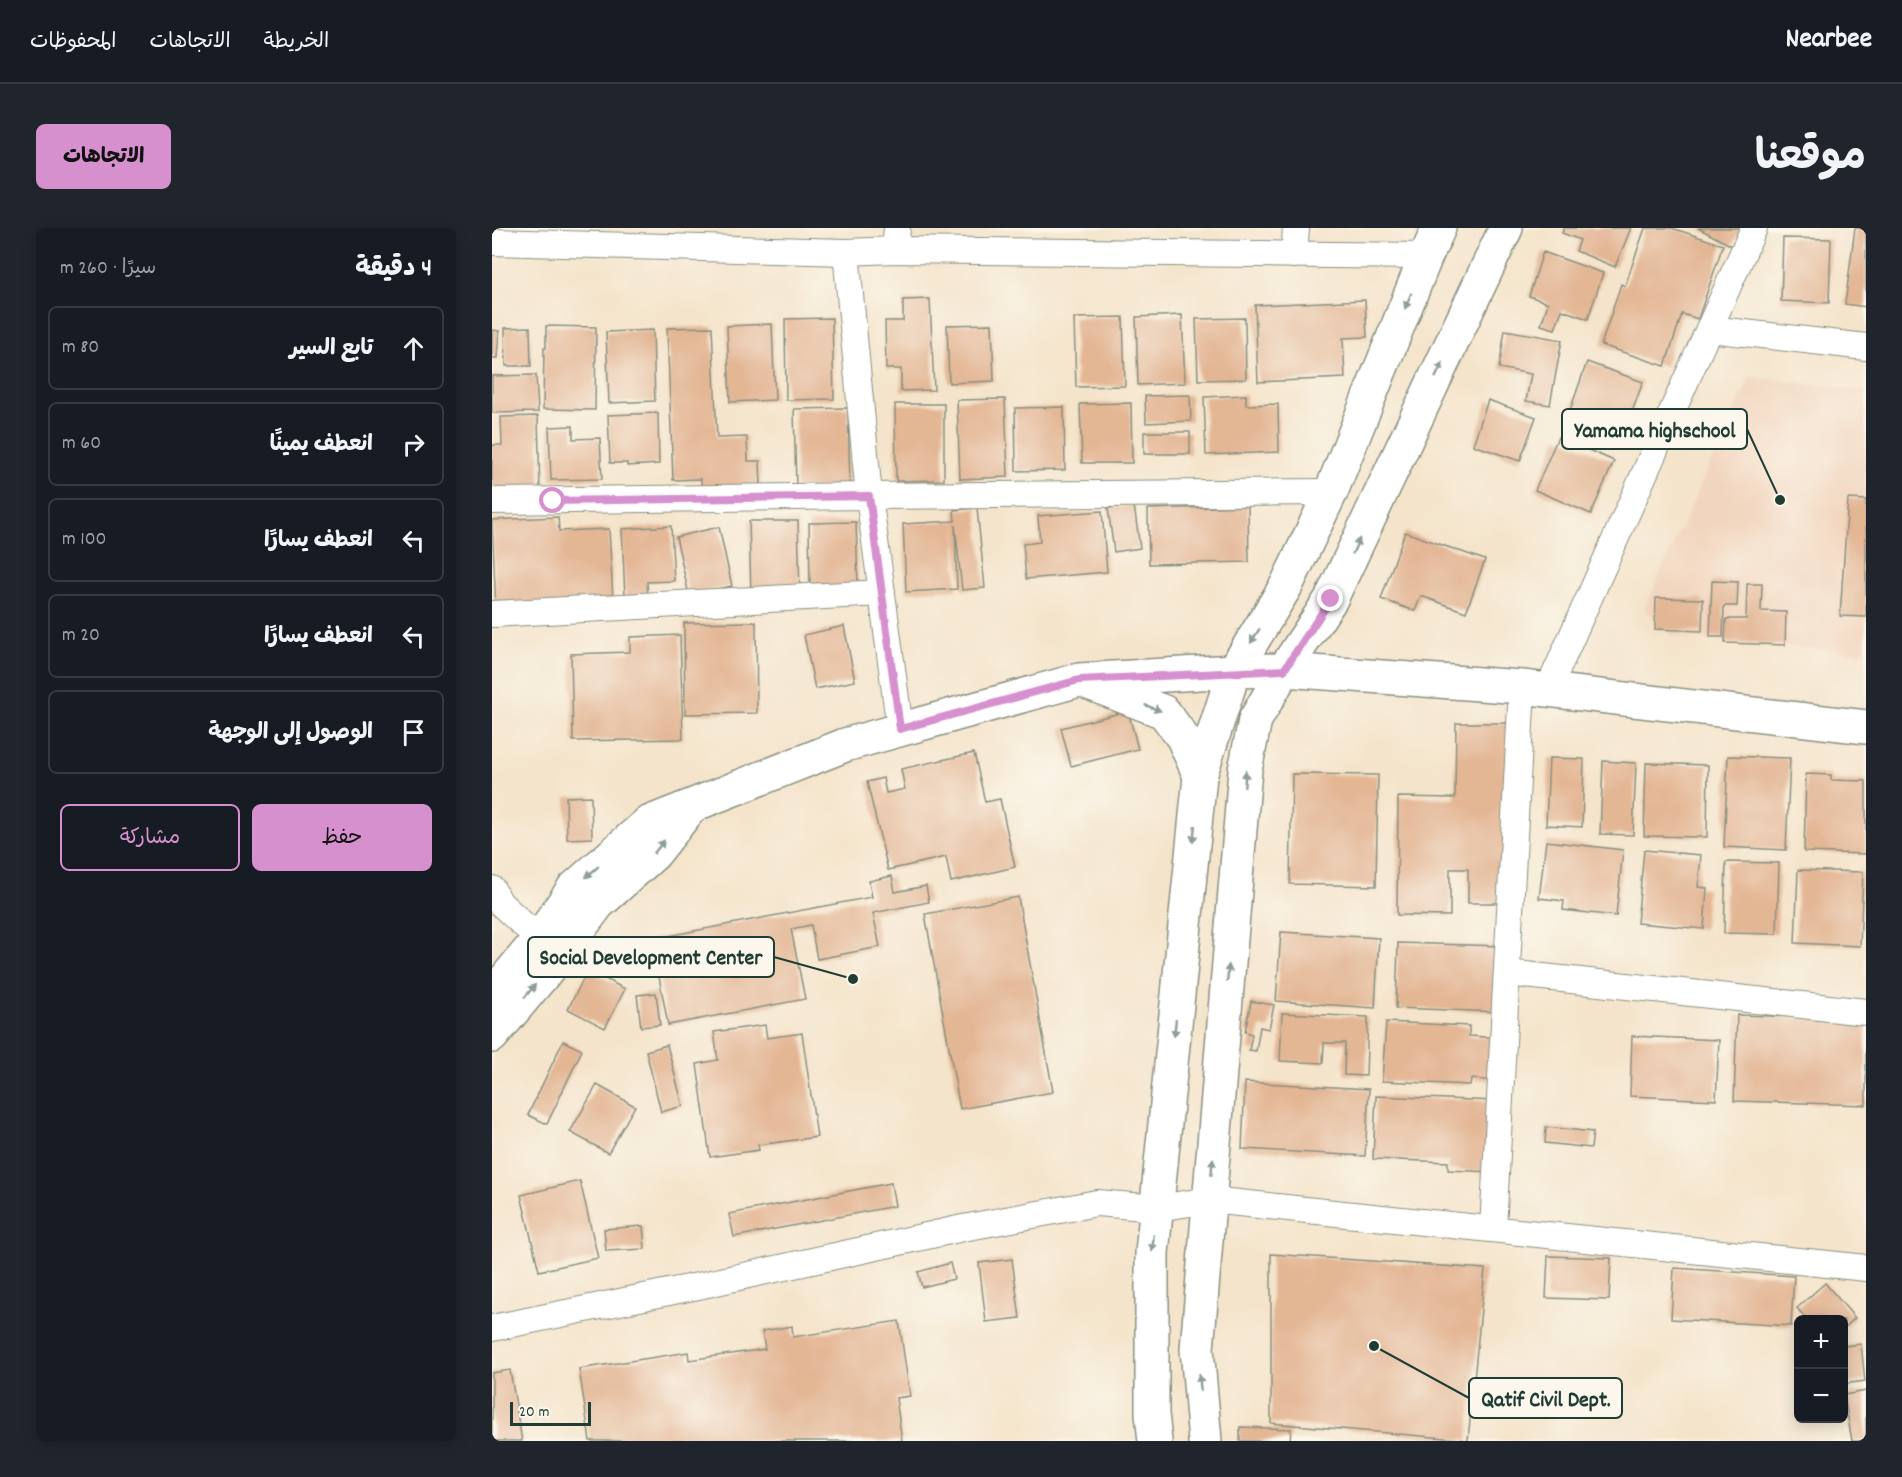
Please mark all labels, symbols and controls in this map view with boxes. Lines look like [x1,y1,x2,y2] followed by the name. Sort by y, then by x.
[1786,21,1872,61] text: Nearbee
[30,28,116,58] text: المحفوظات
[149,28,231,58] text: الاتجاهات
[264,28,329,58] text: الخريطة
[36,124,171,189] button: الاتجاهات
[1755,130,1866,190] text: موقعنا
[355,251,432,288] text: 4 دقيقة
[60,255,156,283] text: سيرًا · 260 m
[1403,292,1412,310] one-way arrow
[397,332,430,365] icon: ahead
[62,334,99,362] text: 80 m
[290,334,373,365] text: تابع السير
[1434,361,1443,378] one-way arrow
[1562,409,1747,449] callout: Yamama highschool
[1573,417,1736,448] text: Yamama highschool
[397,428,430,461] icon: right
[62,430,101,458] text: 60 m
[270,430,373,461] text: انعطف يمينًا
[539,487,565,513] route start
[397,524,430,557] icon: left
[62,526,107,554] text: 100 m
[264,526,373,557] text: انعطف يسارًا
[1351,538,1360,555] one-way arrow
[1317,585,1343,611] route end
[397,620,430,653] icon: left
[62,622,100,650] text: 20 m
[264,622,373,653] text: انعطف يسارًا
[1250,628,1261,644] one-way arrow
[1144,704,1162,713] one-way arrow
[397,716,430,749] icon: arrive
[208,718,373,749] text: الوصول إلى الوجهة
[1240,769,1250,788] one-way arrow
[60,804,240,871] button: مشاركة
[252,804,432,871] button: حفظ
[1189,825,1199,844] one-way arrow
[653,839,666,855] one-way arrow
[585,865,600,878] one-way arrow
[528,937,774,977] callout: Social Development Center
[540,944,763,975] text: Social Development Center
[1224,964,1233,983] one-way arrow
[523,983,536,999] one-way arrow
[1170,1019,1180,1038] one-way arrow
[1207,1158,1217,1177] one-way arrow
[1148,1234,1158,1253] one-way arrow
[1794,1315,1848,1423] map controls
[1794,1315,1848,1369] button: +
[1794,1369,1848,1423] button: −
[1195,1373,1205,1392] one-way arrow
[1469,1378,1622,1418] callout: Qatif Civil Dept.
[1481,1386,1611,1417] text: Qatif Civil Dept.
[510,1399,591,1426] scale bar
[519,1401,549,1424] text: 20 m

